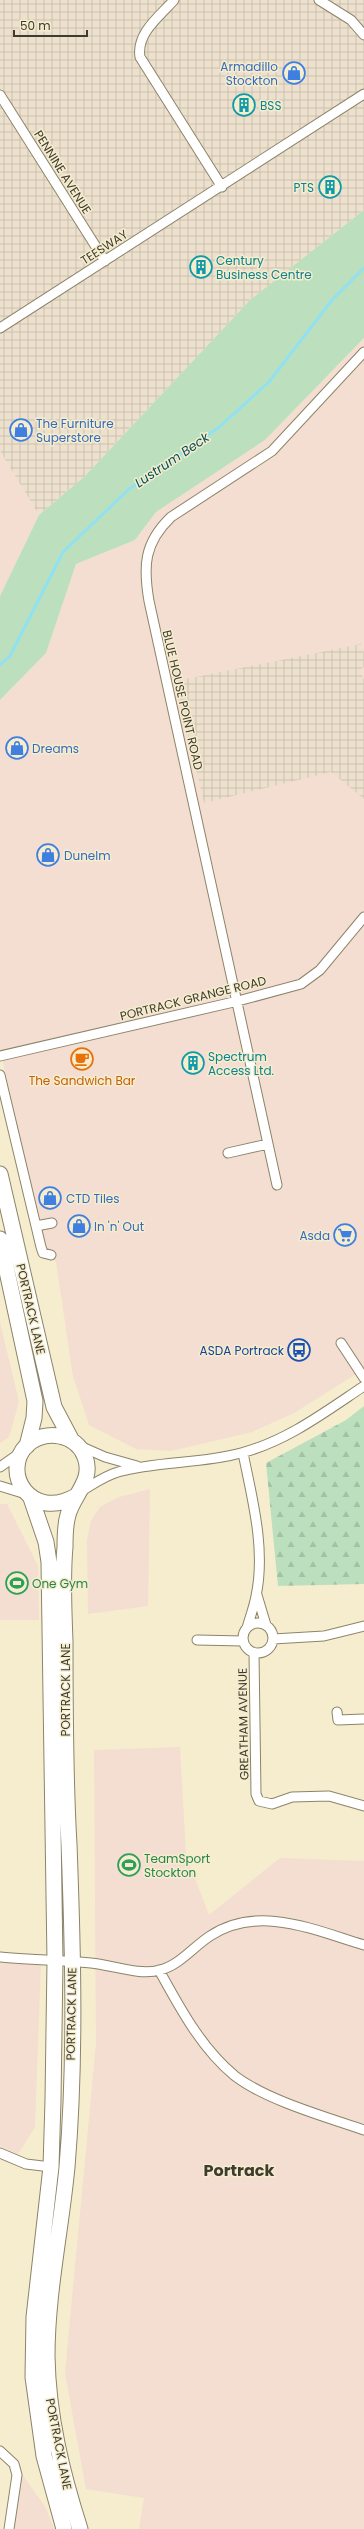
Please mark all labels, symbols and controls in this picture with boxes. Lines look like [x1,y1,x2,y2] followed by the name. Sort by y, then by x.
[14,12,87,38] scale bar
[20,17,51,34] text: 50 m
[220,58,278,89] place label: Armadillo Stockton
[281,60,307,86] shop icon: Armadillo Stockton
[231,92,257,118] building icon: BSS
[260,97,281,114] place label: BSS
[30,127,96,217] street label: PENNINE AVENUE
[317,174,343,200] building icon: PTS
[294,179,314,196] place label: PTS
[77,226,131,268] street label: TEESWAY
[216,252,312,283] place label: Century Business Centre
[188,254,214,280] building icon: Century Business Centre
[36,415,114,446] place label: The Furniture Superstore
[8,417,34,443] shop icon: The Furniture Superstore
[131,427,214,492] water label: Lustrum Beck
[159,628,207,772] street label: BLUE HOUSE POINT ROAD
[4,735,30,761] shop icon: Dreams
[32,740,79,757] place label: Dreams
[35,842,61,868] shop icon: Dunelm
[64,847,111,864] place label: Dunelm
[118,972,268,1024] street label: PORTRACK GRANGE ROAD
[69,1046,95,1072] cafe icon: The Sandwich Bar
[208,1048,274,1079] place label: Spectrum Access Ltd.
[180,1050,206,1076] building icon: Spectrum Access Ltd.
[29,1072,136,1089] place label: The Sandwich Bar
[37,1185,63,1211] shop icon: CTD Tiles
[66,1190,120,1207] place label: CTD Tiles
[66,1213,92,1239] shop icon: In 'n' Out
[94,1218,144,1235] place label: In 'n' Out
[332,1222,358,1248] supermarket icon: Asda
[299,1227,330,1244] place label: Asda
[12,1262,50,1356] street label: PORTRACK LANE
[286,1337,312,1363] bus stop icon: ASDA Portrack
[200,1342,285,1359] place label: ASDA Portrack
[4,1570,30,1596] sports icon: One Gym
[32,1575,88,1592] place label: One Gym
[57,1643,74,1737] street label: PORTRACK LANE
[234,1668,252,1780] street label: GREATHAM AVENUE
[144,1850,210,1881] place label: TeamSport Stockton
[116,1852,142,1878] sports icon: TeamSport Stockton
[62,1967,80,2061] street label: PORTRACK LANE
[204,2159,275,2182] district label: Portrack
[42,2397,76,2491] street label: PORTRACK LANE

